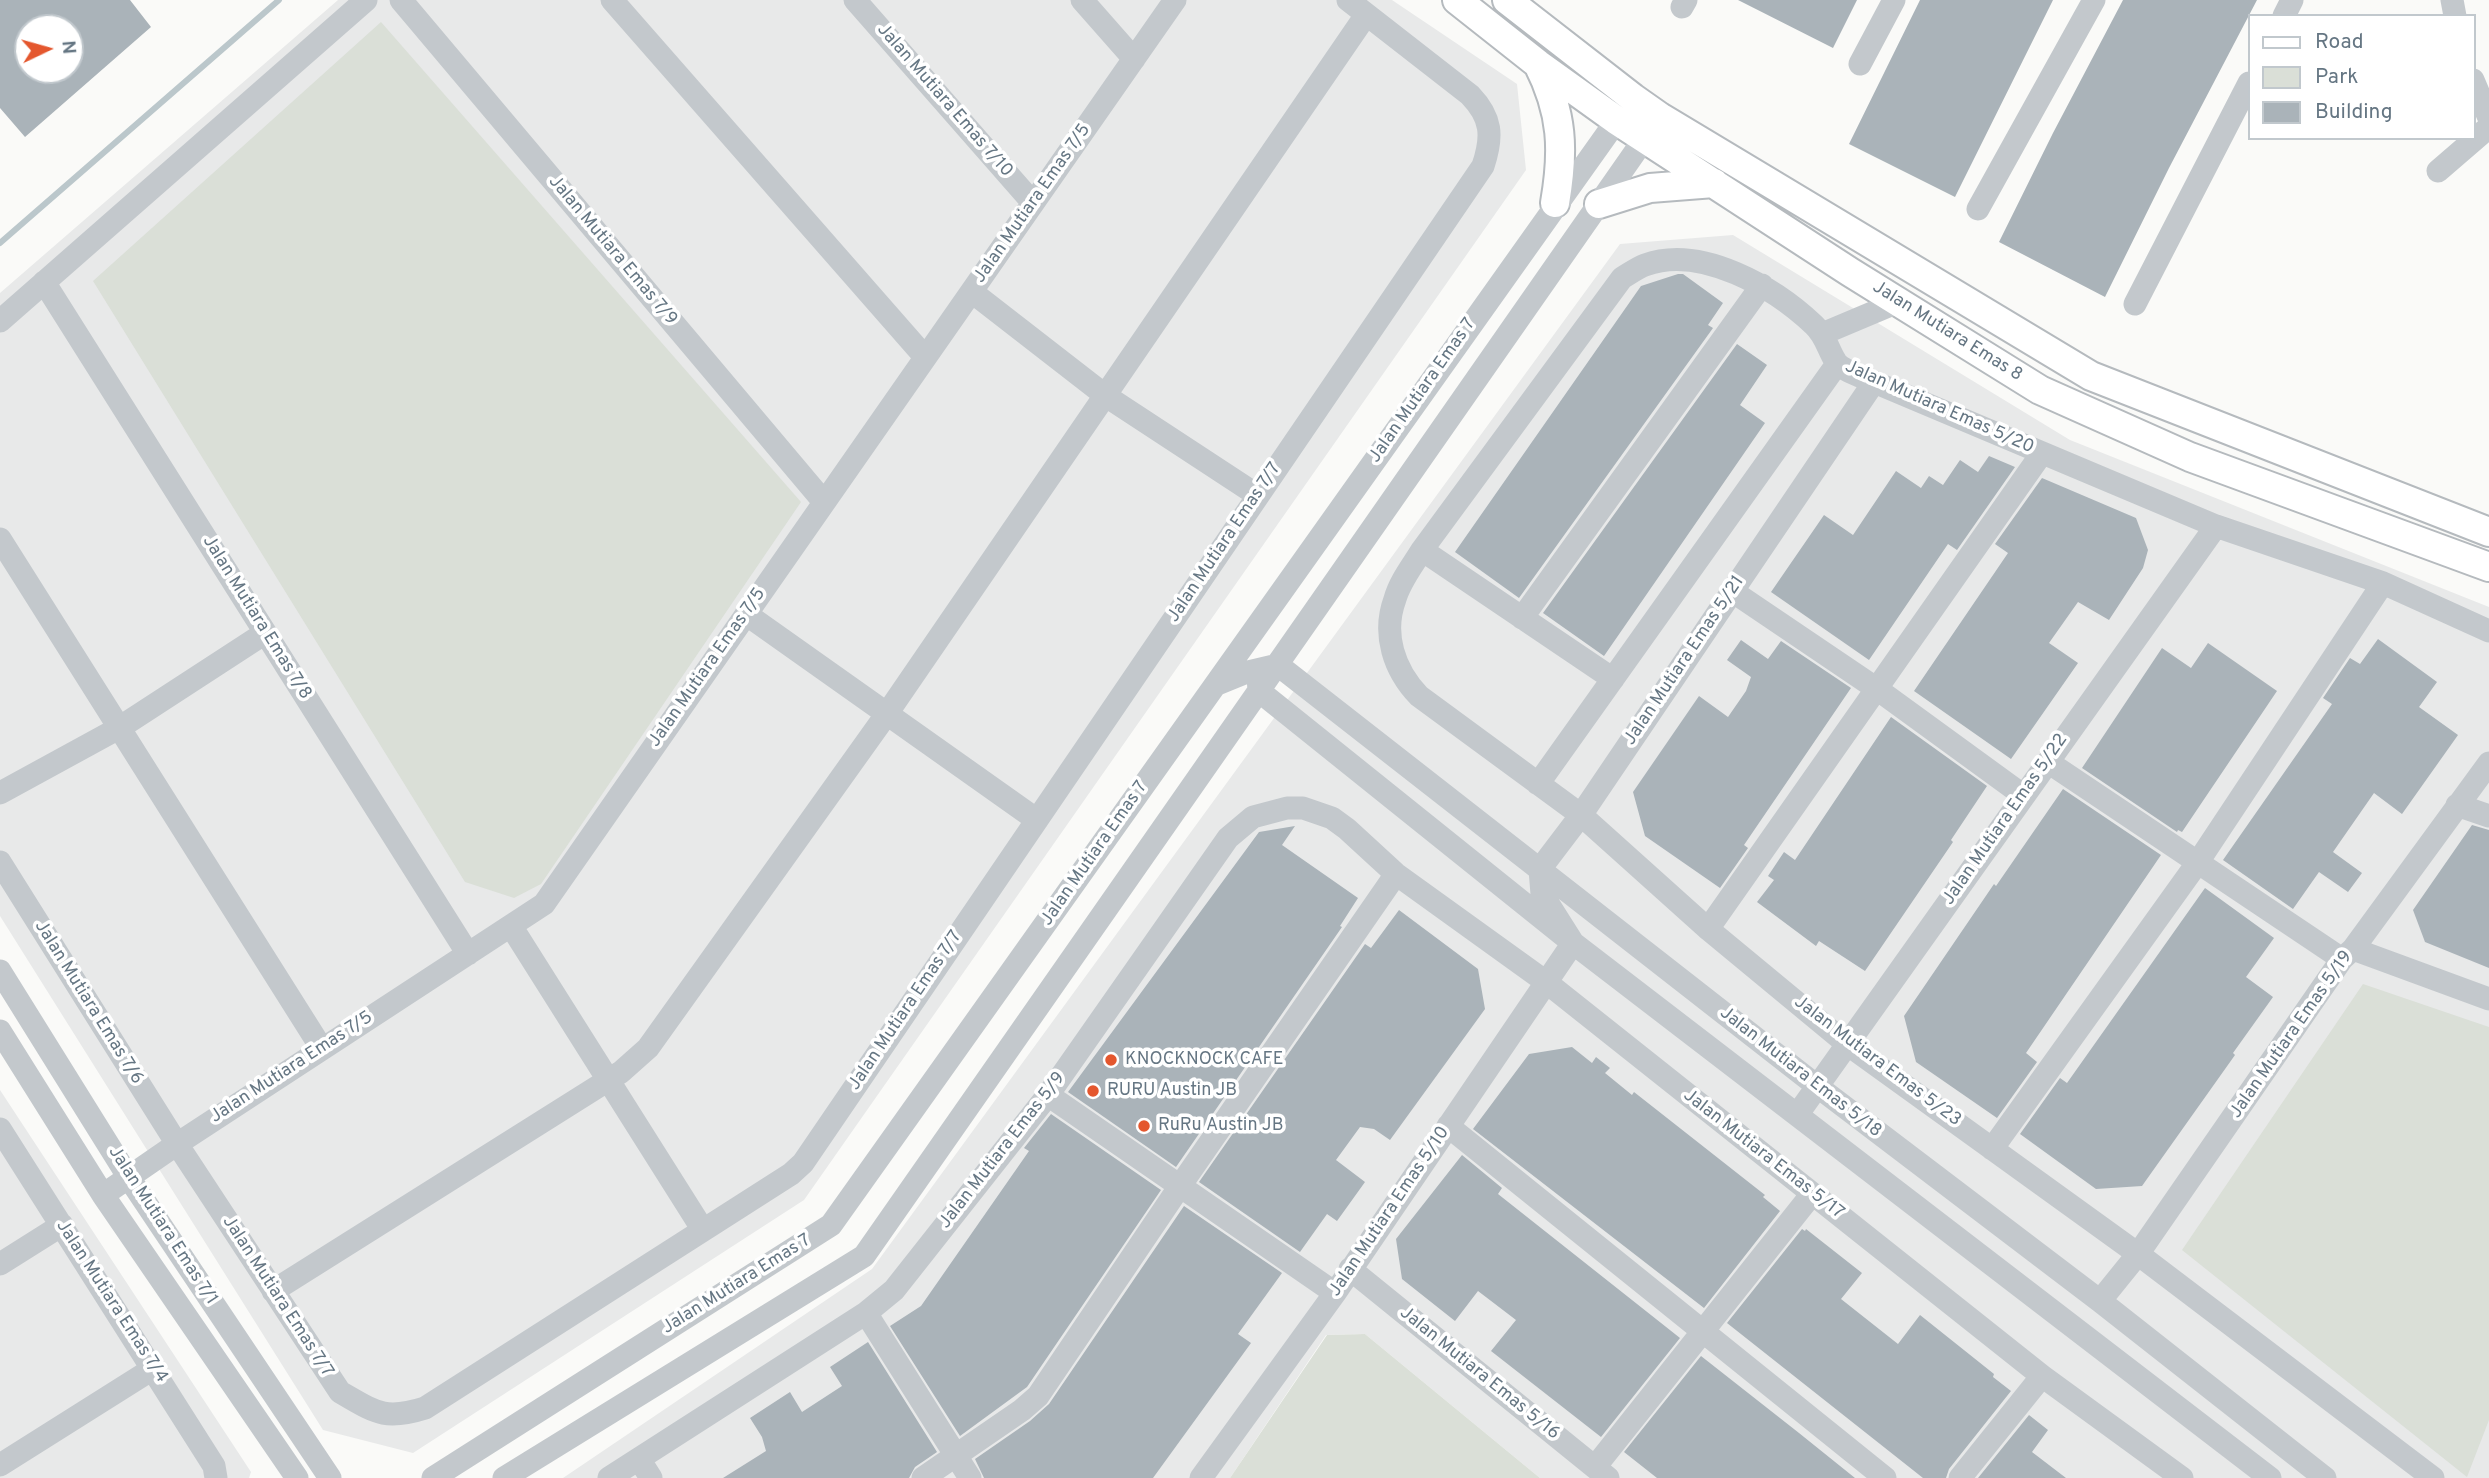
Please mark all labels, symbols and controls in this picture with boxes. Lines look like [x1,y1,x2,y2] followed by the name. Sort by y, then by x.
[14,14,84,84] north arrow
[2248,14,2475,140] legend
[871,20,1017,182] street label: Jalan Mutiara Emas 7/10
[2315,29,2364,56] text: Road
[55,39,80,55] text: N
[2315,64,2358,91] text: Park
[2315,99,2393,126] text: Building
[970,120,1096,288] street label: Jalan Mutiara Emas 7/5
[543,172,681,330] street label: Jalan Mutiara Emas 7/9
[1868,277,2026,387] street label: Jalan Mutiara Emas 8
[1365,315,1481,467] street label: Jalan Mutiara Emas 7
[1841,357,2037,459] street label: Jalan Mutiara Emas 5/20
[1164,459,1286,627] street label: Jalan Mutiara Emas 7/7
[197,532,315,704] street label: Jalan Mutiara Emas 7/8
[1620,572,1750,750] street label: Jalan Mutiara Emas 5/21
[645,584,771,752] street label: Jalan Mutiara Emas 7/5
[1939,730,2073,910] street label: Jalan Mutiara Emas 5/22
[1037,778,1153,930] street label: Jalan Mutiara Emas 7
[29,917,147,1089] street label: Jalan Mutiara Emas 7/6
[845,927,967,1095] street label: Jalan Mutiara Emas 7/7
[2226,947,2358,1123] street label: Jalan Mutiara Emas 5/19
[1789,992,1965,1132] street label: Jalan Mutiara Emas 5/23
[1715,1003,1885,1143] street label: Jalan Mutiara Emas 5/18
[207,1007,377,1129] street label: Jalan Mutiara Emas 7/5
[1125,1049,1283,1071] place label: KNOCKNOCK CAFE
[1103,1052,1119,1068] marker: KNOCKNOCK CAFE
[935,1068,1071,1234] street label: Jalan Mutiara Emas 5/9
[1107,1080,1237,1102] place label: RURU Austin JB
[1085,1083,1101,1099] marker: RURU Austin JB
[1678,1086,1848,1224] street label: Jalan Mutiara Emas 5/17
[1158,1115,1283,1137] place label: RuRu Austin JB
[1136,1118,1152,1134] marker: RuRu Austin JB
[1325,1123,1455,1301] street label: Jalan Mutiara Emas 5/10
[103,1143,221,1309] street label: Jalan Mutiara Emas 7/1
[217,1212,337,1382] street label: Jalan Mutiara Emas 7/7
[50,1217,172,1387] street label: Jalan Mutiara Emas 7/4
[659,1230,815,1340] street label: Jalan Mutiara Emas 7
[1395,1303,1563,1445] street label: Jalan Mutiara Emas 5/16

